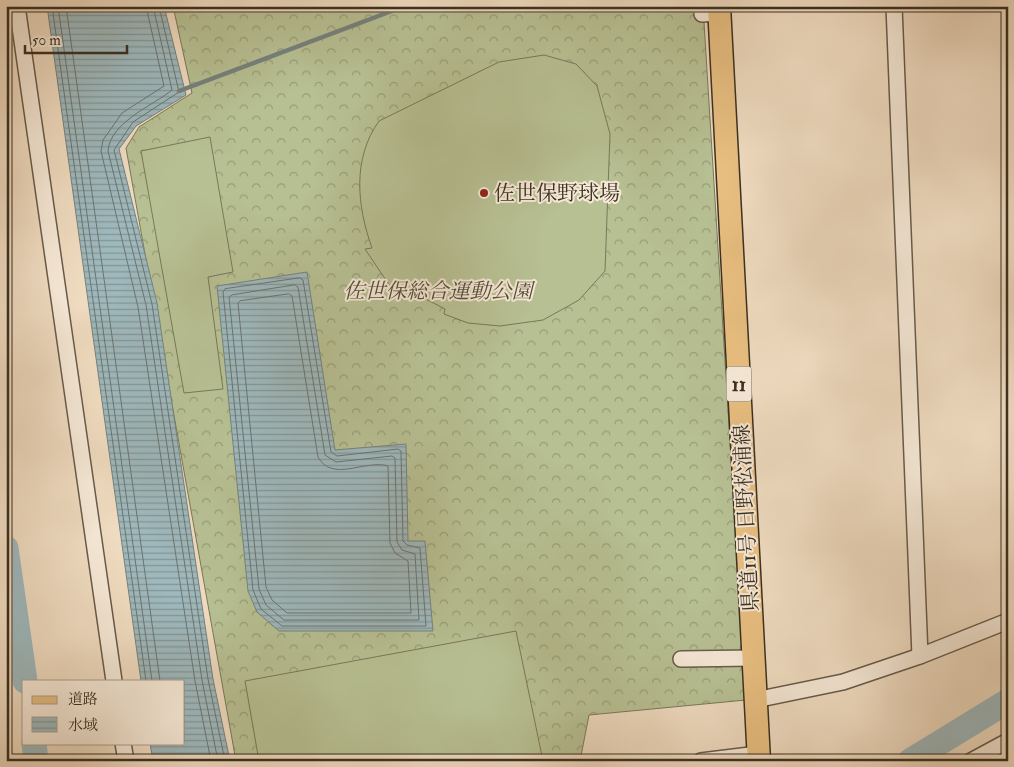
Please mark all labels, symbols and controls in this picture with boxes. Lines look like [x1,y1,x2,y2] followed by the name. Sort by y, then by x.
[25,22,128,54] scale bar
[32,31,61,50] text: 50 m
[494,180,620,207] place label: 佐世保野球場
[478,187,490,199] marker: 佐世保野球場
[344,278,535,305] park label: 佐世保総合運動公園
[726,366,752,402] road number: 11
[728,424,765,612] street label: 県道11号 日野松浦線
[22,680,185,744] legend
[68,690,98,709] text: 道路
[68,716,98,735] text: 水域

